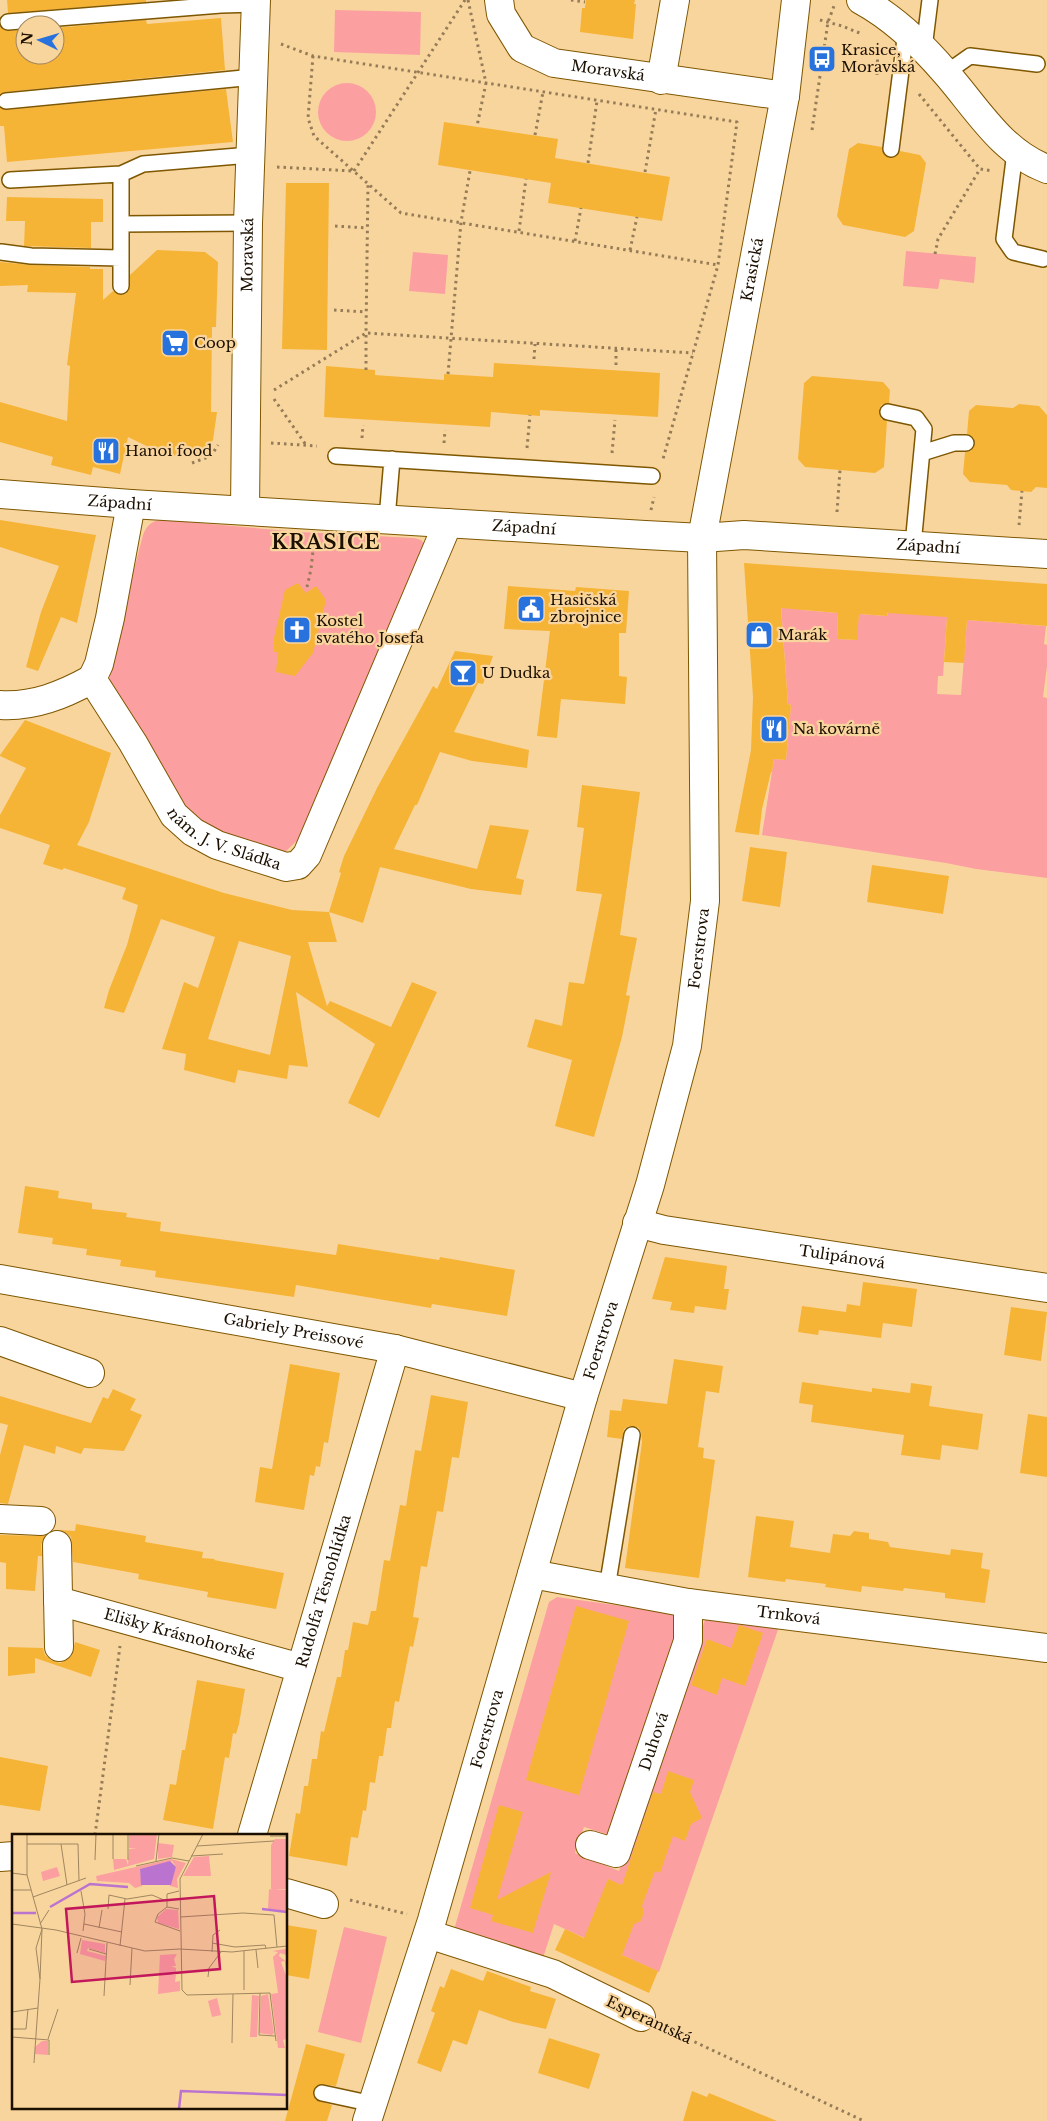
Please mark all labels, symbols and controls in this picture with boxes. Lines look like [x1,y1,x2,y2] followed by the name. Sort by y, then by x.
[15,15,65,65] north arrow
[18,32,37,46] text: N
[841,40,916,76] place label: Krasice, Moravská
[807,44,837,74] bus stop icon: Krasice, Moravská
[570,56,647,85] street label: Moravská
[237,217,257,292] street label: Moravská
[737,235,767,303] street label: Krasická
[160,328,190,358] supermarket icon: Coop
[194,333,236,352] place label: Coop
[91,436,121,466] restaurant icon: Hanoi food
[125,441,213,460] place label: Hanoi food
[87,491,153,514] street label: Západní
[491,516,557,539] street label: Západní
[271,530,381,554] district label: KRASICE
[896,535,962,558] street label: Západní
[550,590,622,626] place label: Hasičská zbrojnice
[516,594,546,624] public building icon: Hasičská zbrojnice
[316,611,425,647] place label: Kostel svatého Josefa
[282,615,312,645] church icon: Kostel svatého Josefa
[744,620,774,650] shop icon: Marák
[778,625,828,644] place label: Marák
[448,658,478,688] bar icon: U Dudka
[482,663,551,682] place label: U Dudka
[759,714,789,744] restaurant icon: Na kovárně
[793,719,880,738] place label: Na kovárně
[163,804,284,874] street label: nám. J. V. Sládka
[684,906,713,990] street label: Foerstrova
[798,1241,887,1272] street label: Tulipánová
[579,1298,622,1382] street label: Foerstrova
[222,1309,365,1352] street label: Gabriely Preissové
[292,1512,355,1670] street label: Rudolfa Těsnohlídka
[756,1602,822,1629] street label: Trnková
[102,1604,257,1664] street label: Elišky Krásnohorské
[466,1687,507,1771] street label: Foerstrova
[635,1709,672,1773] street label: Duhová
[12,1834,288,2108] inset map
[603,1991,696,2048] street label: Esperantská

